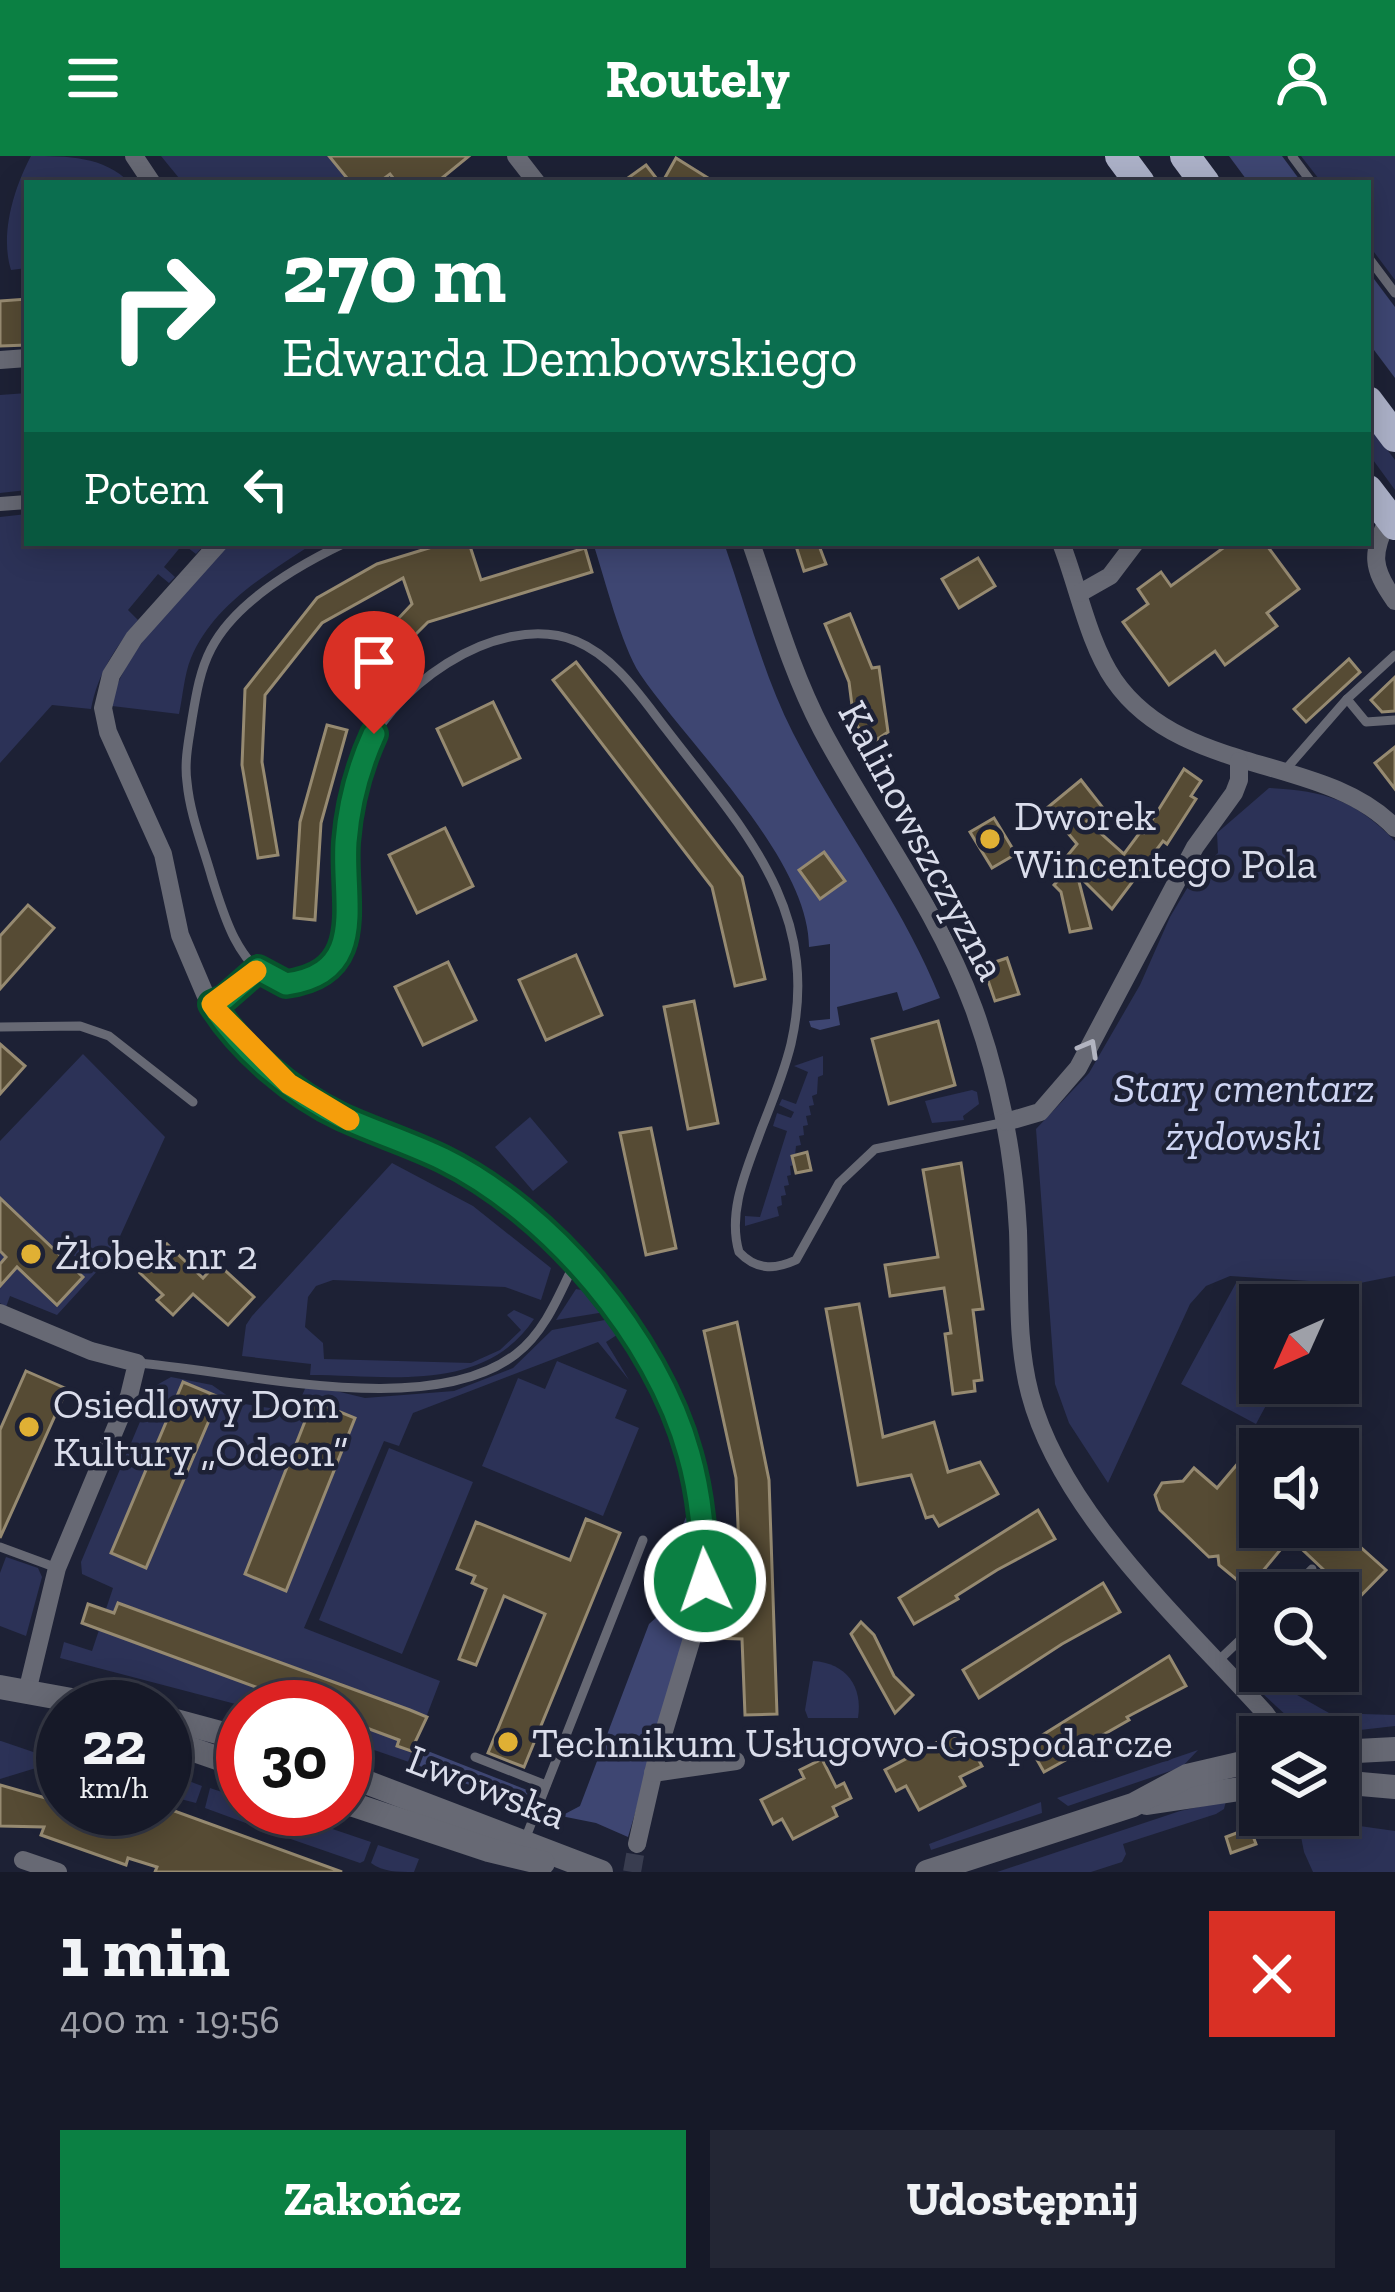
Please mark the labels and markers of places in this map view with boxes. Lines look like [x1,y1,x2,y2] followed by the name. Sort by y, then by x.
[323,611,425,734] pin
[1014,790,1317,889] place label: Dworek Wincentego Pola
[977,826,1003,852] marker: Dworek Wincentego Pola
[55,1229,258,1280] place label: Żłobek nr 2
[18,1241,44,1267] marker: Żłobek nr 2
[53,1378,348,1477] place label: Osiedlowy Dom Kultury „Odeon”
[16,1414,42,1440] marker: Osiedlowy Dom Kultury „Odeon”
[532,1717,1173,1768] place label: Technikum Usługowo-Gospodarcze
[495,1729,521,1755] marker: Technikum Usługowo-Gospodarcze

